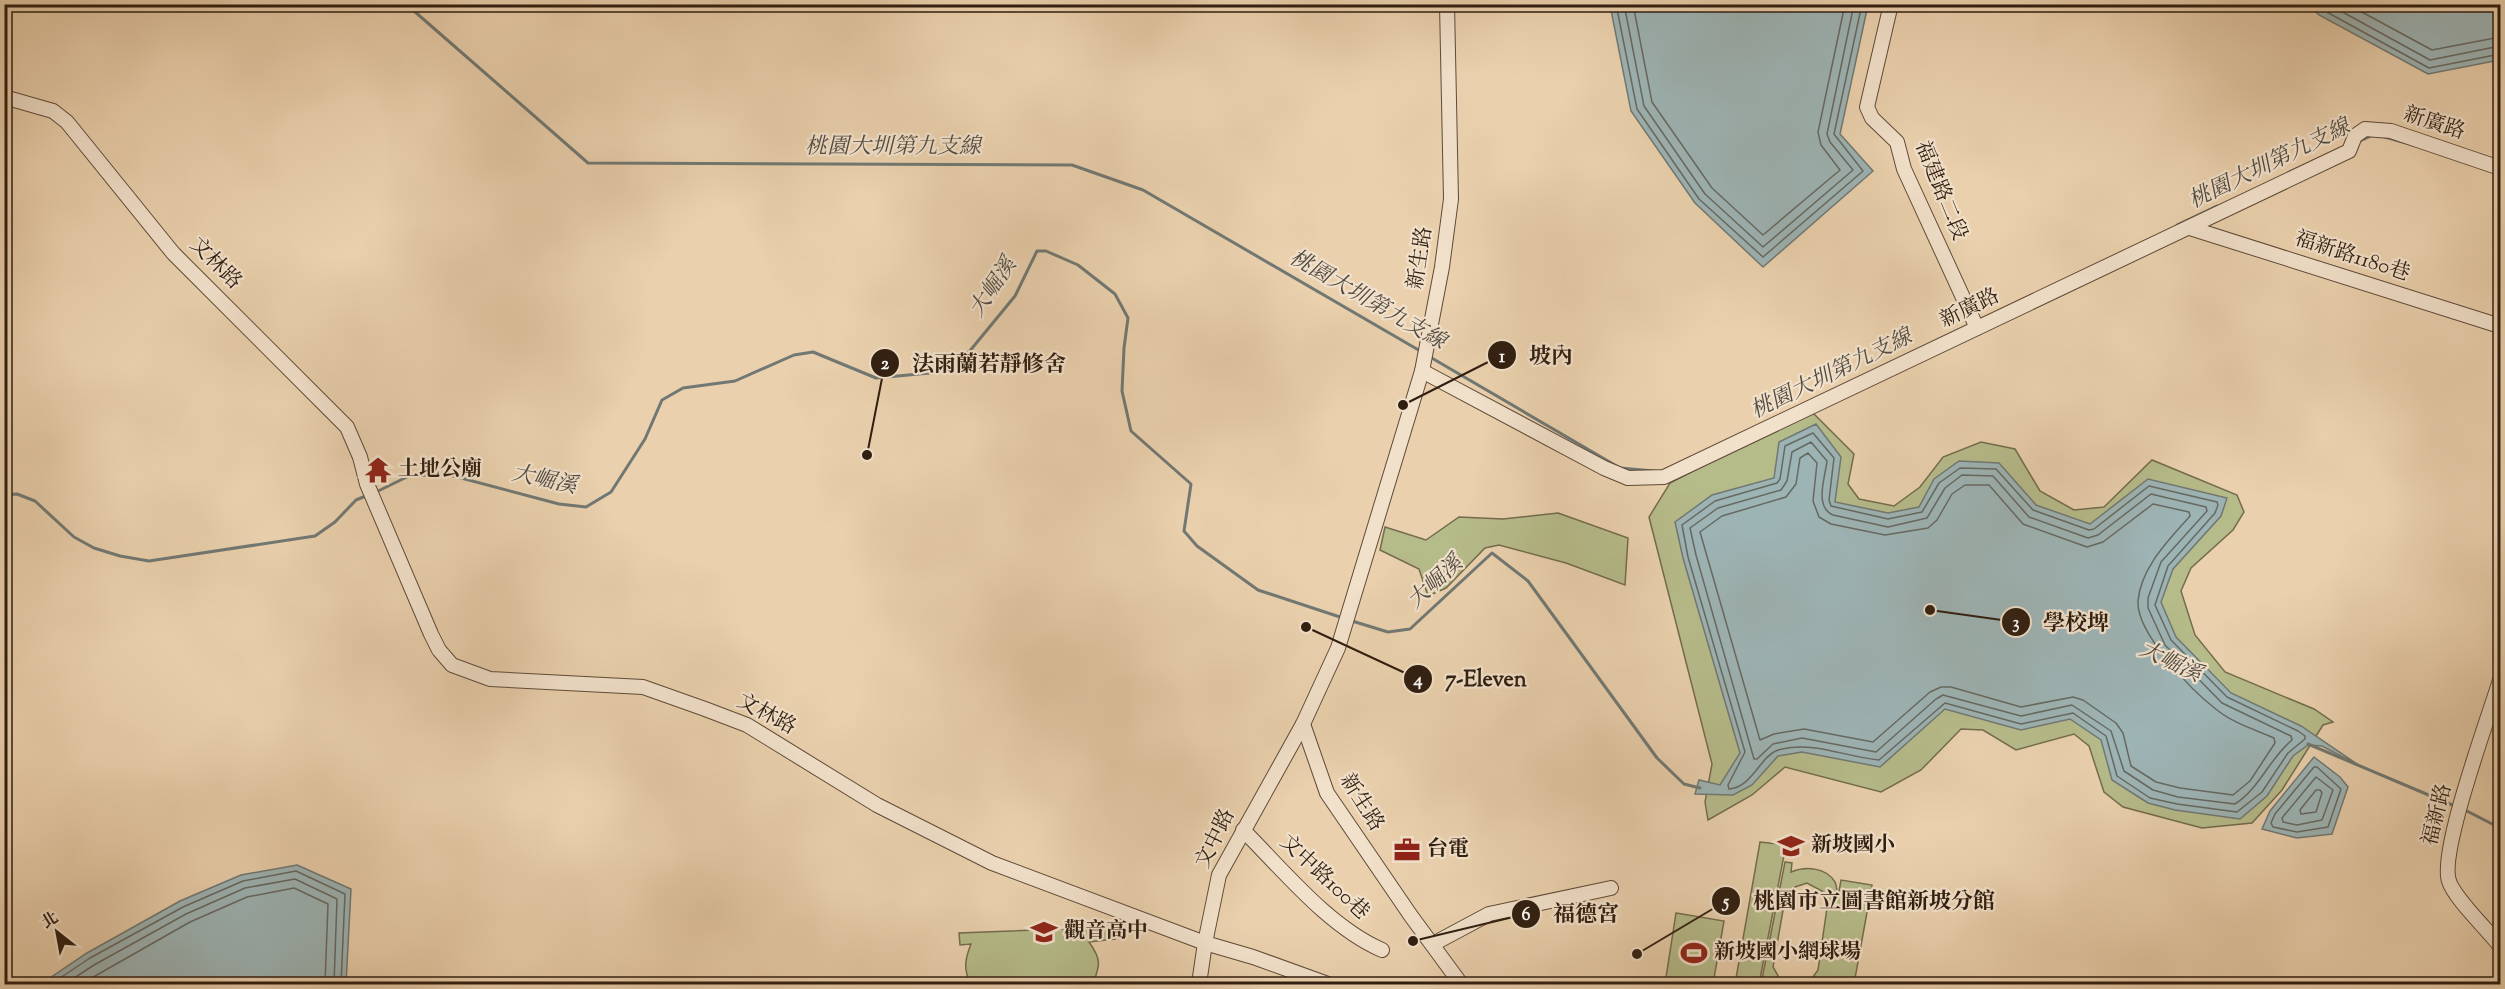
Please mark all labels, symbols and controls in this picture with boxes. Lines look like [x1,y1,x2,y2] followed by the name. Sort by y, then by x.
[2399,100,2469,148] street label: 新廣路
[2184,111,2358,218] water label: 桃園大圳第九支線
[805,132,983,164] water label: 桃園大圳第九支線
[1906,137,1974,245] street label: 福建路二段
[2290,224,2414,290] street label: 福新路1180巷
[1401,225,1441,291] street label: 新生路
[182,231,248,297] street label: 文林路
[1283,243,1453,360] water label: 桃園大圳第九支線
[962,250,1027,324] water label: 大崛溪
[1935,282,2005,336] street label: 新廣路
[1746,321,1920,428] water label: 桃園大圳第九支線
[1487,335,1585,375] callout: 坡內
[1529,342,1573,374] text: 坡內
[870,343,1078,383] callout: 法雨蘭若靜修舍
[1499,345,1506,371] text: 1
[912,350,1066,382] text: 法雨蘭若靜修舍
[881,352,890,378] text: 2
[363,455,393,485] temple icon: 土地公廟
[398,455,482,485] place label: 土地公廟
[508,458,582,504] water label: 大崛溪
[1401,547,1473,617] water label: 大崛溪
[2001,602,2121,642] callout: 學校埤
[2043,609,2109,641] text: 學校埤
[2012,611,2020,637] text: 3
[2133,635,2208,692] water label: 大崛溪
[1403,659,1539,699] callout: 7-Eleven
[1445,665,1527,697] text: 7-Eleven
[1412,668,1423,694] text: 4
[731,687,801,743] street label: 文林路
[1332,768,1390,838] street label: 新生路
[2416,781,2460,849] street label: 福新路
[1189,804,1243,874] street label: 文中路
[1272,828,1376,928] street label: 文中路100巷
[1776,831,1806,861] school or university icon: 新坡國小
[1811,831,1895,861] place label: 新坡國小
[1392,835,1422,865] office icon: 台電
[1427,835,1469,865] place label: 台電
[1711,881,2007,921] callout: 桃園市立圖書館新坡分館
[1753,887,1995,919] text: 桃園市立圖書館新坡分館
[1721,890,1730,916] text: 5
[1511,894,1631,934] callout: 福德宮
[1553,900,1619,932] text: 福德宮
[27,902,87,962] north arrow
[1522,903,1531,929] text: 6
[38,907,63,935] text: 北
[1029,917,1059,947] school or university icon: 觀音高中
[1064,917,1148,947] place label: 觀音高中
[1679,938,1709,968] sports icon: 新坡國小網球場
[1714,938,1861,968] place label: 新坡國小網球場

